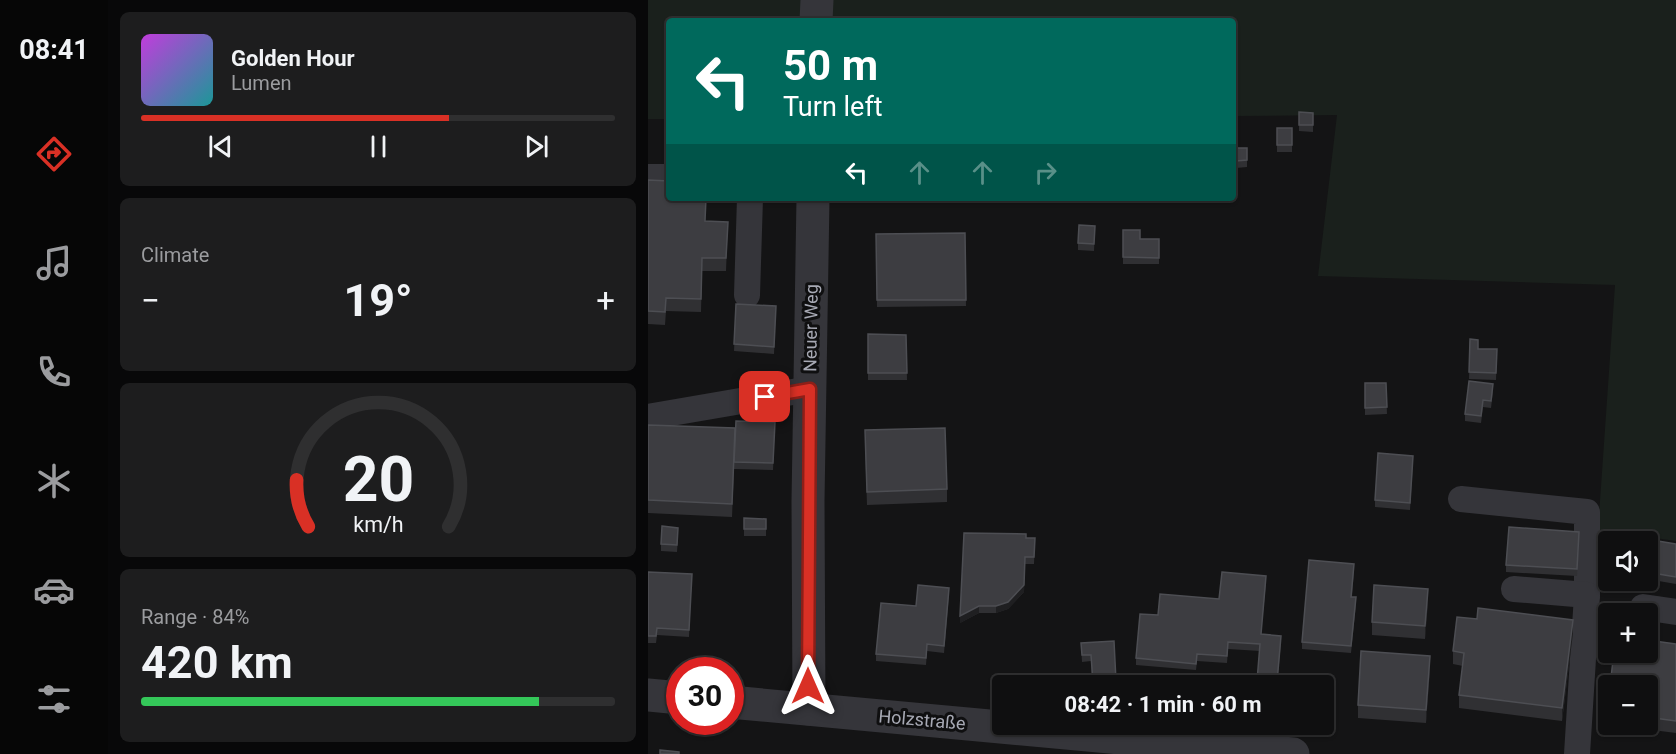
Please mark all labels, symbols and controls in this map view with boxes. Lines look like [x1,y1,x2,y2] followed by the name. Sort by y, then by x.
[19,34,89,66] text: 08:41
[783,41,878,90] text: 50 m
[684,42,762,120] icon: left
[231,46,355,71] text: Golden Hour
[231,71,292,95] text: Lumen
[783,91,883,123] text: Turn left
[204,130,237,163] icon: previous
[362,130,395,163] icon: pause
[520,130,553,163] icon: next
[33,133,75,175] icon: directions
[840,156,873,189] icon: left
[903,156,936,189] icon: ahead
[966,156,999,189] icon: ahead
[1029,156,1062,189] icon: right
[33,242,75,284] icon: music
[141,243,209,267] text: Climate
[343,274,413,327] text: 19°
[141,281,160,320] text: −
[596,281,615,320] text: +
[799,284,822,372] street label: Neuer Weg
[33,351,75,393] icon: phone
[739,371,790,422] pin
[748,380,781,413] icon: arrive
[342,443,414,516] text: 20
[33,460,75,502] icon: climate
[353,512,403,537] text: km/h
[1598,531,1658,735] map controls
[1598,531,1658,591] button: sound
[33,569,75,611] icon: car
[1598,603,1658,663] button: +
[141,605,249,629] text: Range · 84%
[141,636,293,689] text: 420 km
[776,654,840,718] position arrow
[666,657,744,735] speed limit sign: 30
[1598,675,1658,735] button: −
[33,678,75,720] icon: filters
[1065,692,1261,717] text: 08:42 · 1 min · 60 m
[878,705,966,734] street label: Holzstraße

